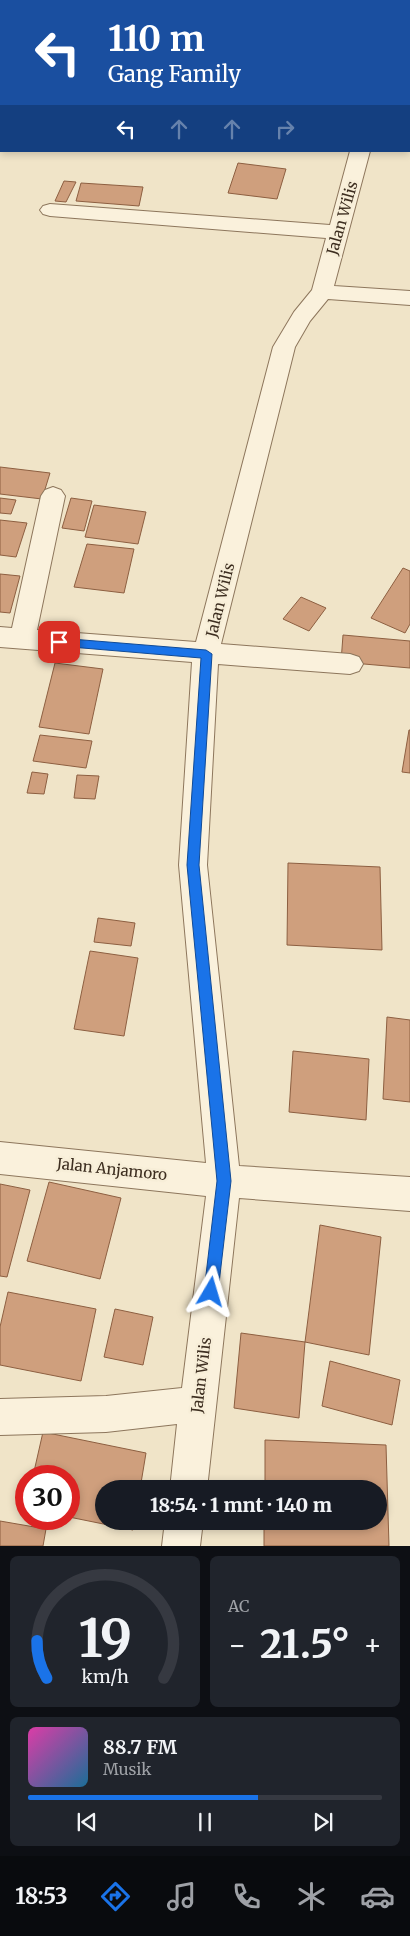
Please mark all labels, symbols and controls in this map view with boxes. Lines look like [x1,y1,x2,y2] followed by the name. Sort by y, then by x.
[108,17,205,61] text: 110 m
[25,20,90,85] icon: left
[108,60,241,88] text: Gang Family
[112,115,140,143] icon: left
[165,115,193,143] icon: ahead
[218,115,246,143] icon: ahead
[271,115,299,143] icon: right
[322,179,362,258] street label: Jalan Wilis
[201,561,238,640] street label: Jalan Wilis
[38,621,80,663] pin
[45,628,73,656] icon: arrive
[55,1154,168,1184] street label: Jalan Anjamoro
[184,1265,236,1317] position arrow
[187,1336,215,1415] street label: Jalan Wilis
[15,1465,80,1530] speed limit sign: 30
[150,1493,332,1517] text: 18:54 · 1 mnt · 140 m
[228,1596,250,1616] text: AC
[78,1606,132,1671] text: 19
[260,1621,350,1668] text: 21.5°
[228,1627,247,1663] text: −
[363,1627,382,1663] text: +
[81,1665,129,1688] text: km/h
[103,1735,177,1759] text: 88.7 FM
[103,1759,151,1779] text: Musik
[73,1808,101,1836] icon: previous
[191,1808,219,1836] icon: pause
[309,1808,337,1836] icon: next
[98,1879,133,1914] icon: directions
[164,1879,199,1914] icon: music
[229,1879,264,1914] icon: phone
[294,1879,329,1914] icon: climate
[360,1879,395,1914] icon: car
[15,1882,68,1910] text: 18:53

